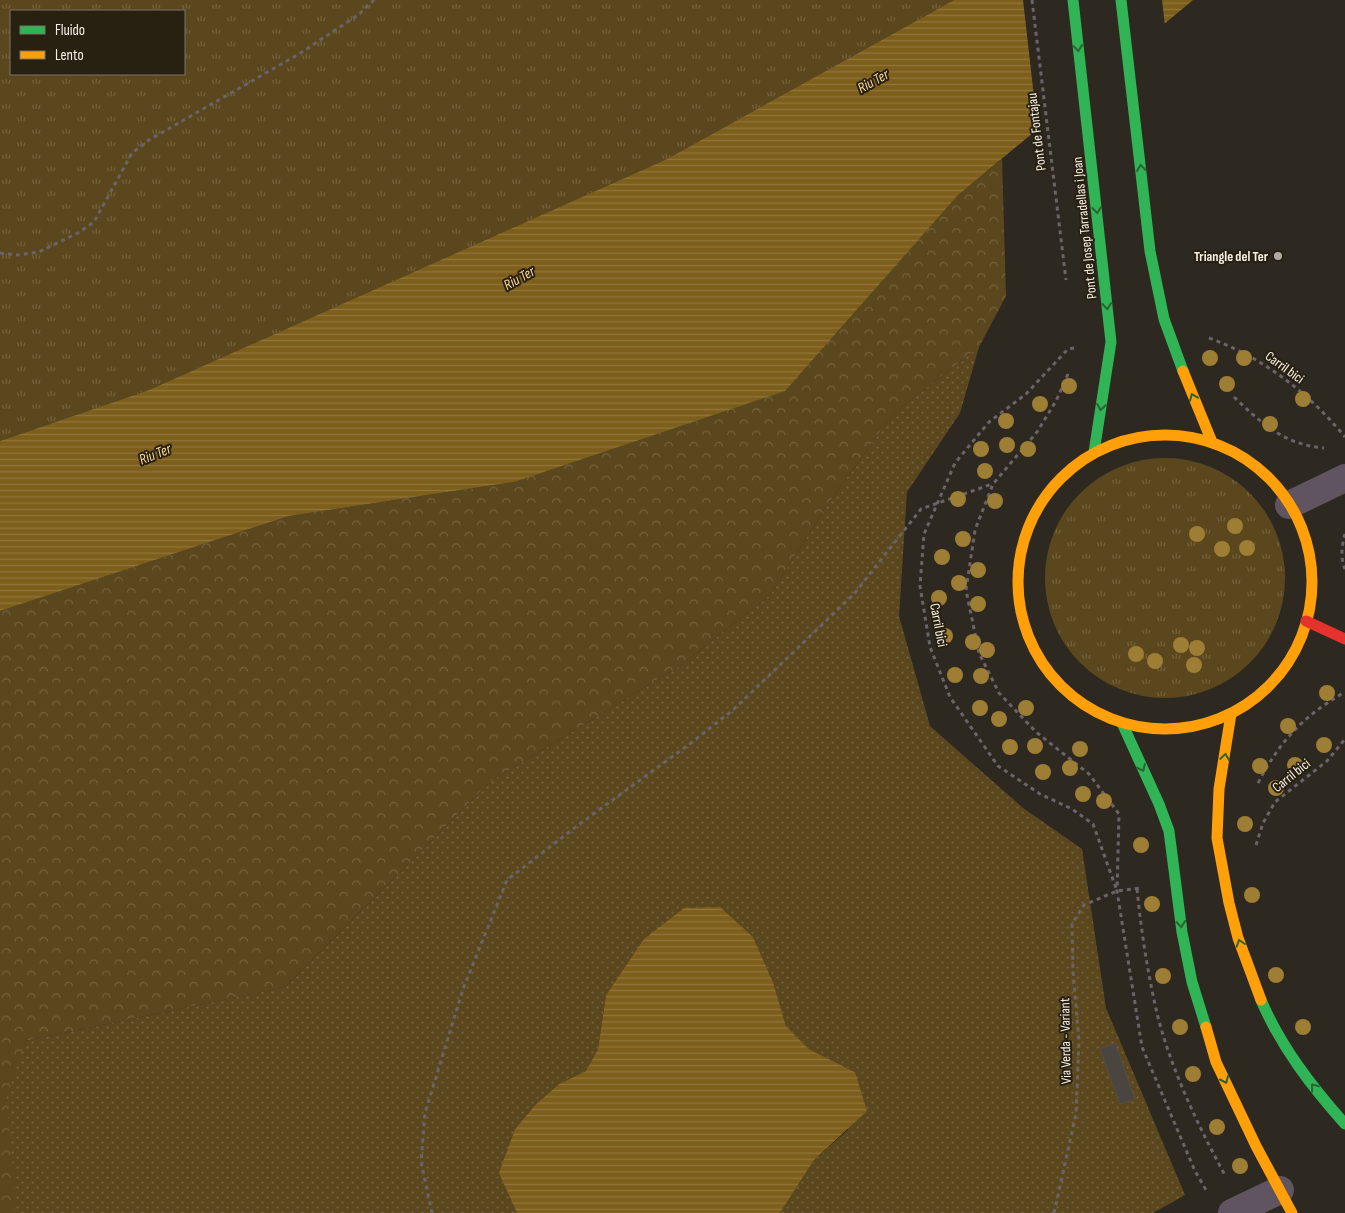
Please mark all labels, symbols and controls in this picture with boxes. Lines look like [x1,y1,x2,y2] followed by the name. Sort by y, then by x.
[10,10,185,75] legend
[55,21,85,40] text: Fluido
[1072,45,1083,53] one-way arrow
[55,46,84,65] text: Lento
[854,65,893,98] water label: Riu Ter
[1023,92,1050,172] street label: Pont de Fontajau
[1069,156,1100,300] street label: Pont de Josep Tarradellas i Joan
[1136,164,1147,172] one-way arrow
[1091,206,1102,214] one-way arrow
[1194,248,1269,265] place label: Triangle del Ter
[1272,250,1284,262] marker: Triangle del Ter
[500,262,539,295] water label: Riu Ter
[1101,302,1112,310] one-way arrow
[1262,348,1308,387] street label: Carril bici
[1189,393,1200,402] one-way arrow
[1097,403,1107,411] one-way arrow
[136,439,175,469] water label: Riu Ter
[926,602,951,648] street label: Carril bici
[1219,753,1229,761] one-way arrow
[1269,755,1314,796] street label: Carril bici
[1136,763,1146,772] one-way arrow
[1176,920,1187,928] one-way arrow
[1236,939,1246,947] one-way arrow
[1056,998,1075,1084] street label: Via Verda - Variant
[1218,1075,1229,1084] one-way arrow
[1310,1083,1319,1092] one-way arrow

